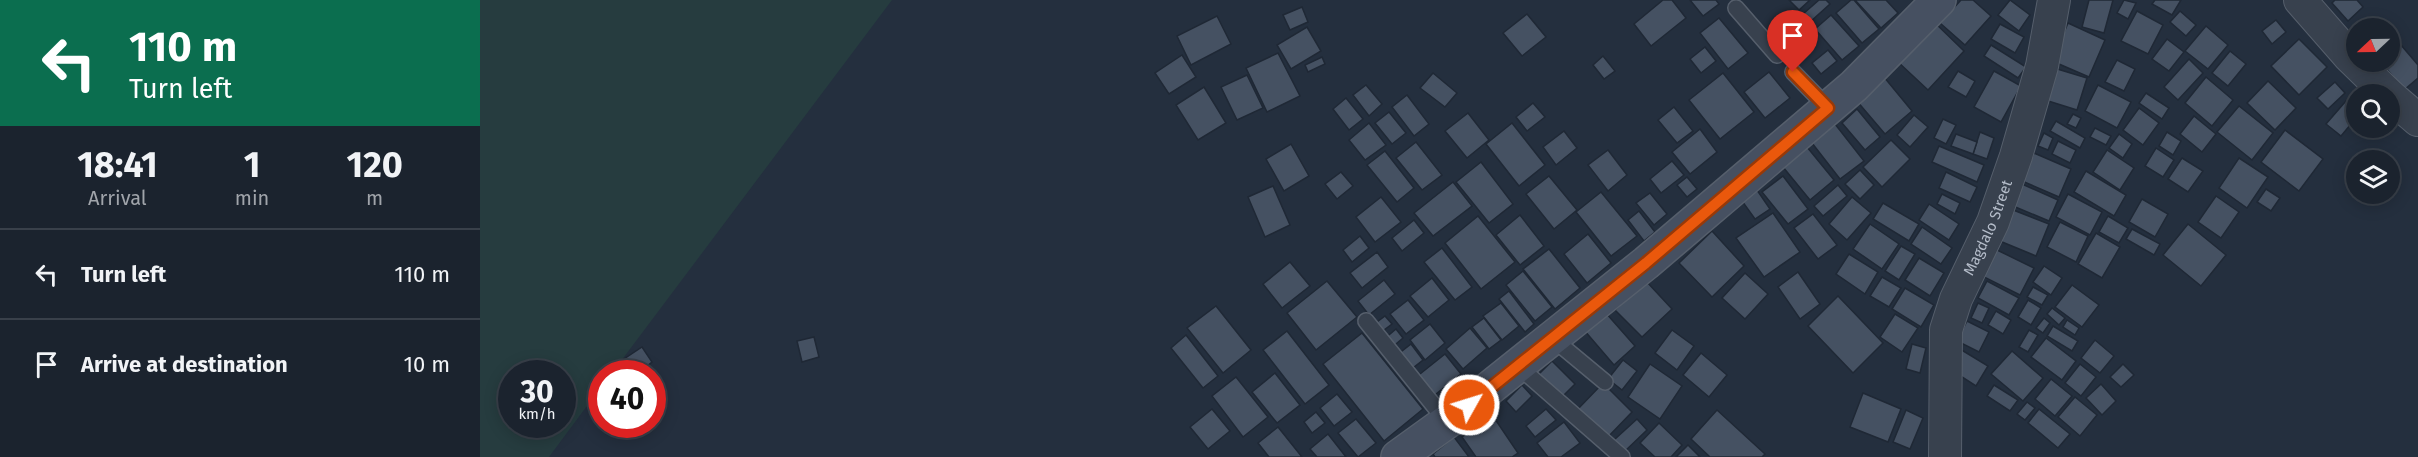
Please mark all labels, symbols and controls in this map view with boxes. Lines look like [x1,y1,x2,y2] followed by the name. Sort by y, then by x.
[1767,10,1818,72] pin
[2346,18,2400,72] north arrow
[2346,18,2400,204] map controls
[1776,19,1809,52] icon: arrive
[129,22,237,72] text: 110 m
[30,24,108,102] icon: left
[129,73,232,105] text: Turn left
[2346,84,2400,138] button: search
[77,143,158,187] text: 18:41
[244,143,260,187] text: 1
[346,143,403,187] text: 120
[2346,150,2400,204] button: layers
[1960,177,2016,278] street label: Magdalo Street
[88,186,147,210] text: Arrival
[235,186,269,210] text: min
[366,186,383,210] text: m
[30,258,63,291] icon: left
[81,261,166,288] text: Turn left
[394,261,450,288] text: 110 m
[30,348,63,381] icon: arrive
[81,351,288,378] text: Arrive at destination
[404,351,450,378] text: 10 m
[588,360,666,438] speed limit sign: 40
[1437,373,1501,437] position arrow
[520,374,554,410] text: 30
[518,405,556,423] text: km/h

